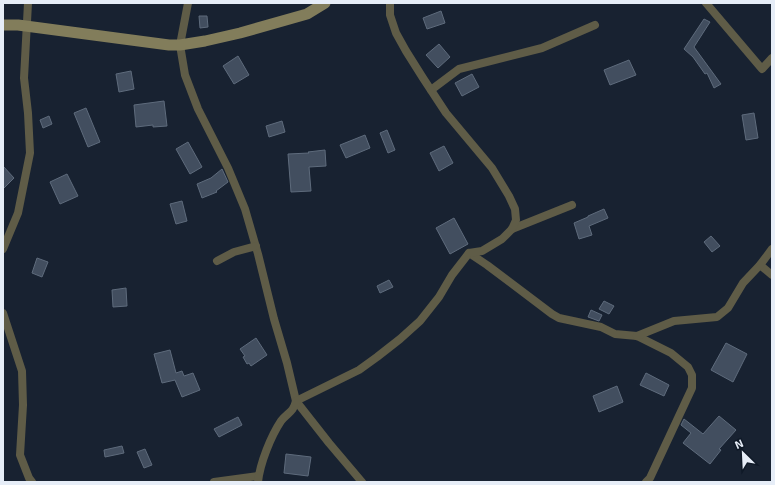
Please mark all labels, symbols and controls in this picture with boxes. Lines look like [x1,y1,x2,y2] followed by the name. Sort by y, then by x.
[723,433,763,473] north arrow
[732,436,745,451] text: N

